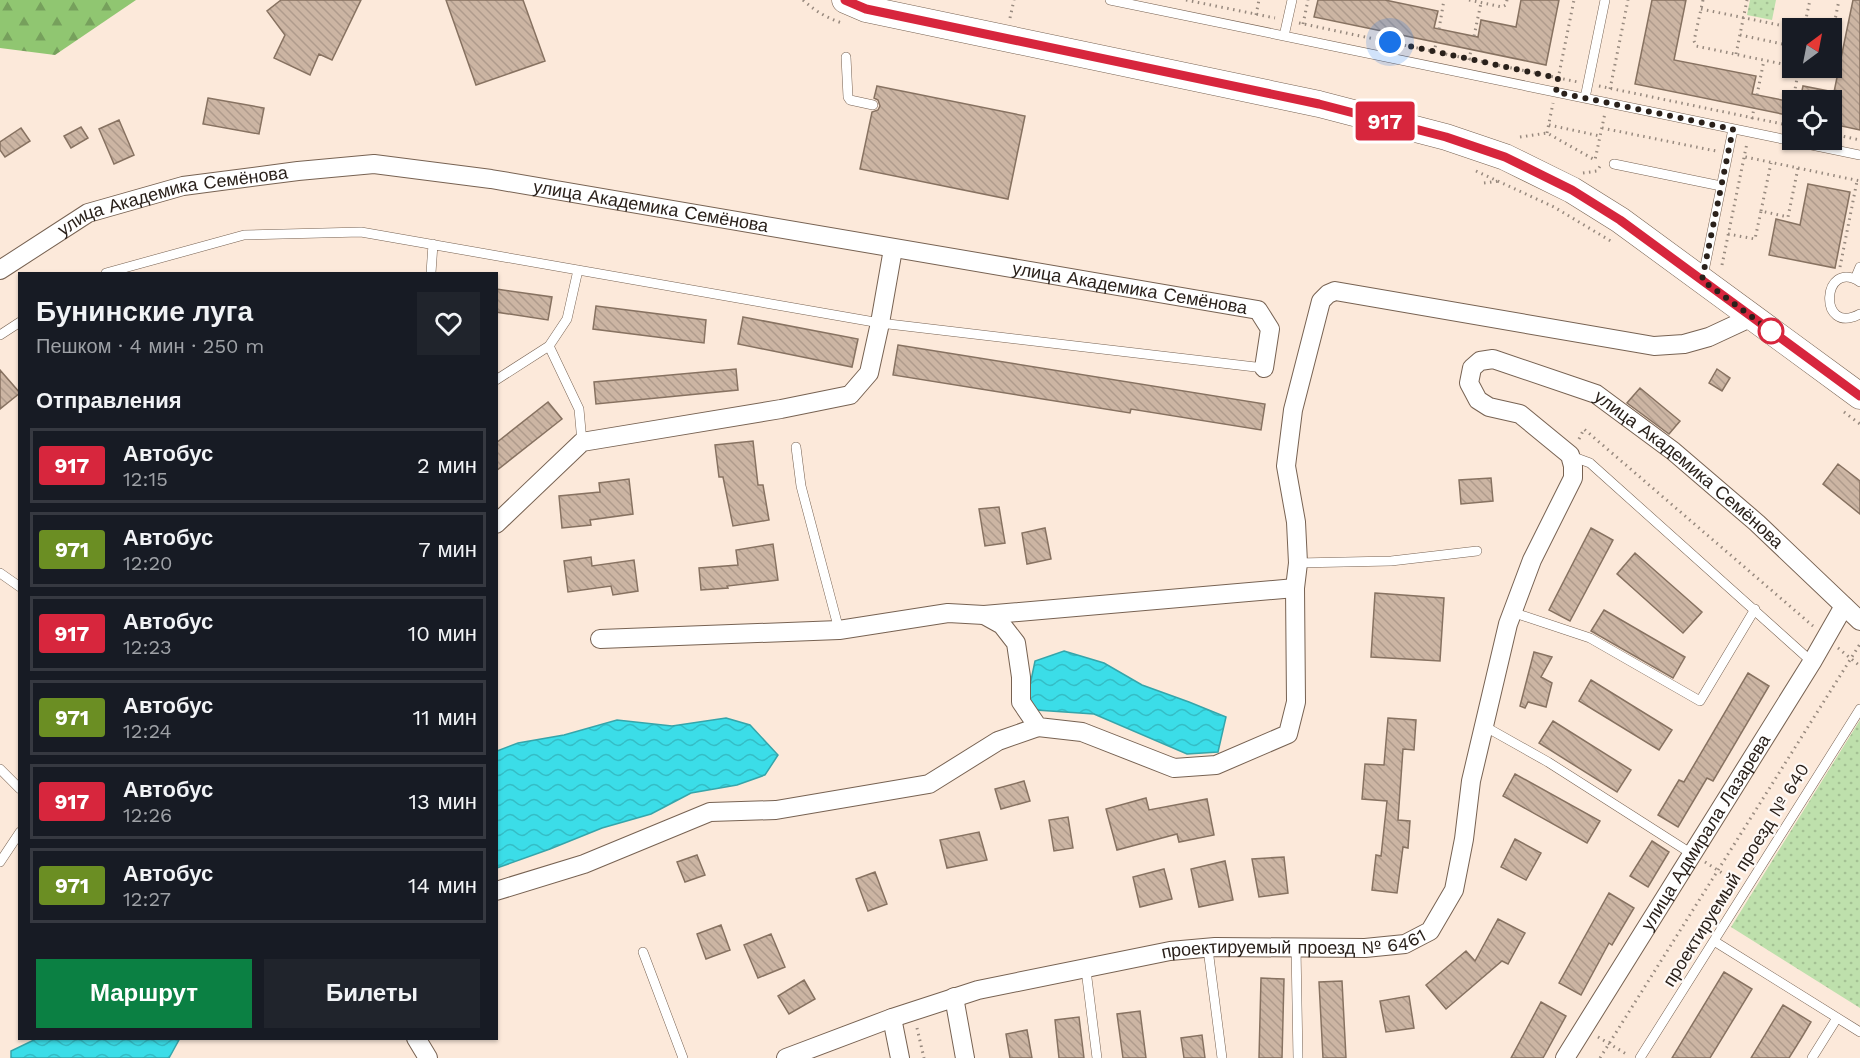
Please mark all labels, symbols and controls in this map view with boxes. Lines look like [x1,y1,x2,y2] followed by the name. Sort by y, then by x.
[1782,18,1842,78] north arrow
[1782,18,1842,150] map controls
[1375,27,1405,57] your location
[1782,90,1842,150] button: locate
[1350,102,1420,140] line badge: 917
[1368,109,1402,134] text: 917
[54,161,290,240] street label: улица Академика Семёнова
[532,175,771,236] street label: улица Академика Семёнова
[1011,257,1250,318] street label: улица Академика Семёнова
[417,292,480,355] button: heart
[36,295,253,328] text: Бунинские луга
[1758,318,1784,344] unlabelled marker
[36,334,264,358] text: Пешком · 4 мин · 250 m
[1590,385,1789,553] street label: улица Академика Семёнова
[36,388,182,413] text: Отправления
[123,441,213,466] text: Автобус
[55,453,89,478] text: 917
[417,453,477,478] text: 2 мин
[123,467,168,491] text: 12:15
[123,525,213,550] text: Автобус
[55,537,89,562] text: 971
[418,537,477,562] text: 7 мин
[123,551,172,575] text: 12:20
[123,609,213,634] text: Автобус
[55,621,89,646] text: 917
[408,621,477,646] text: 10 мин
[123,635,172,659] text: 12:23
[123,693,213,718] text: Автобус
[55,705,89,730] text: 971
[413,705,477,730] text: 11 мин
[123,719,172,743] text: 12:24
[1636,729,1775,934] street label: улица Адмирала Лазарева
[1658,759,1813,990] street label: проектируемый проезд № 640
[123,777,213,802] text: Автобус
[55,789,89,814] text: 917
[409,789,477,814] text: 13 мин
[123,803,172,827] text: 12:26
[123,861,213,886] text: Автобус
[55,873,89,898] text: 971
[408,873,477,898] text: 14 мин
[123,887,171,911] text: 12:27
[1159,924,1429,963] street label: проектируемый проезд № 6461
[36,959,252,1028] button: Маршрут
[264,959,480,1028] button: Билеты

